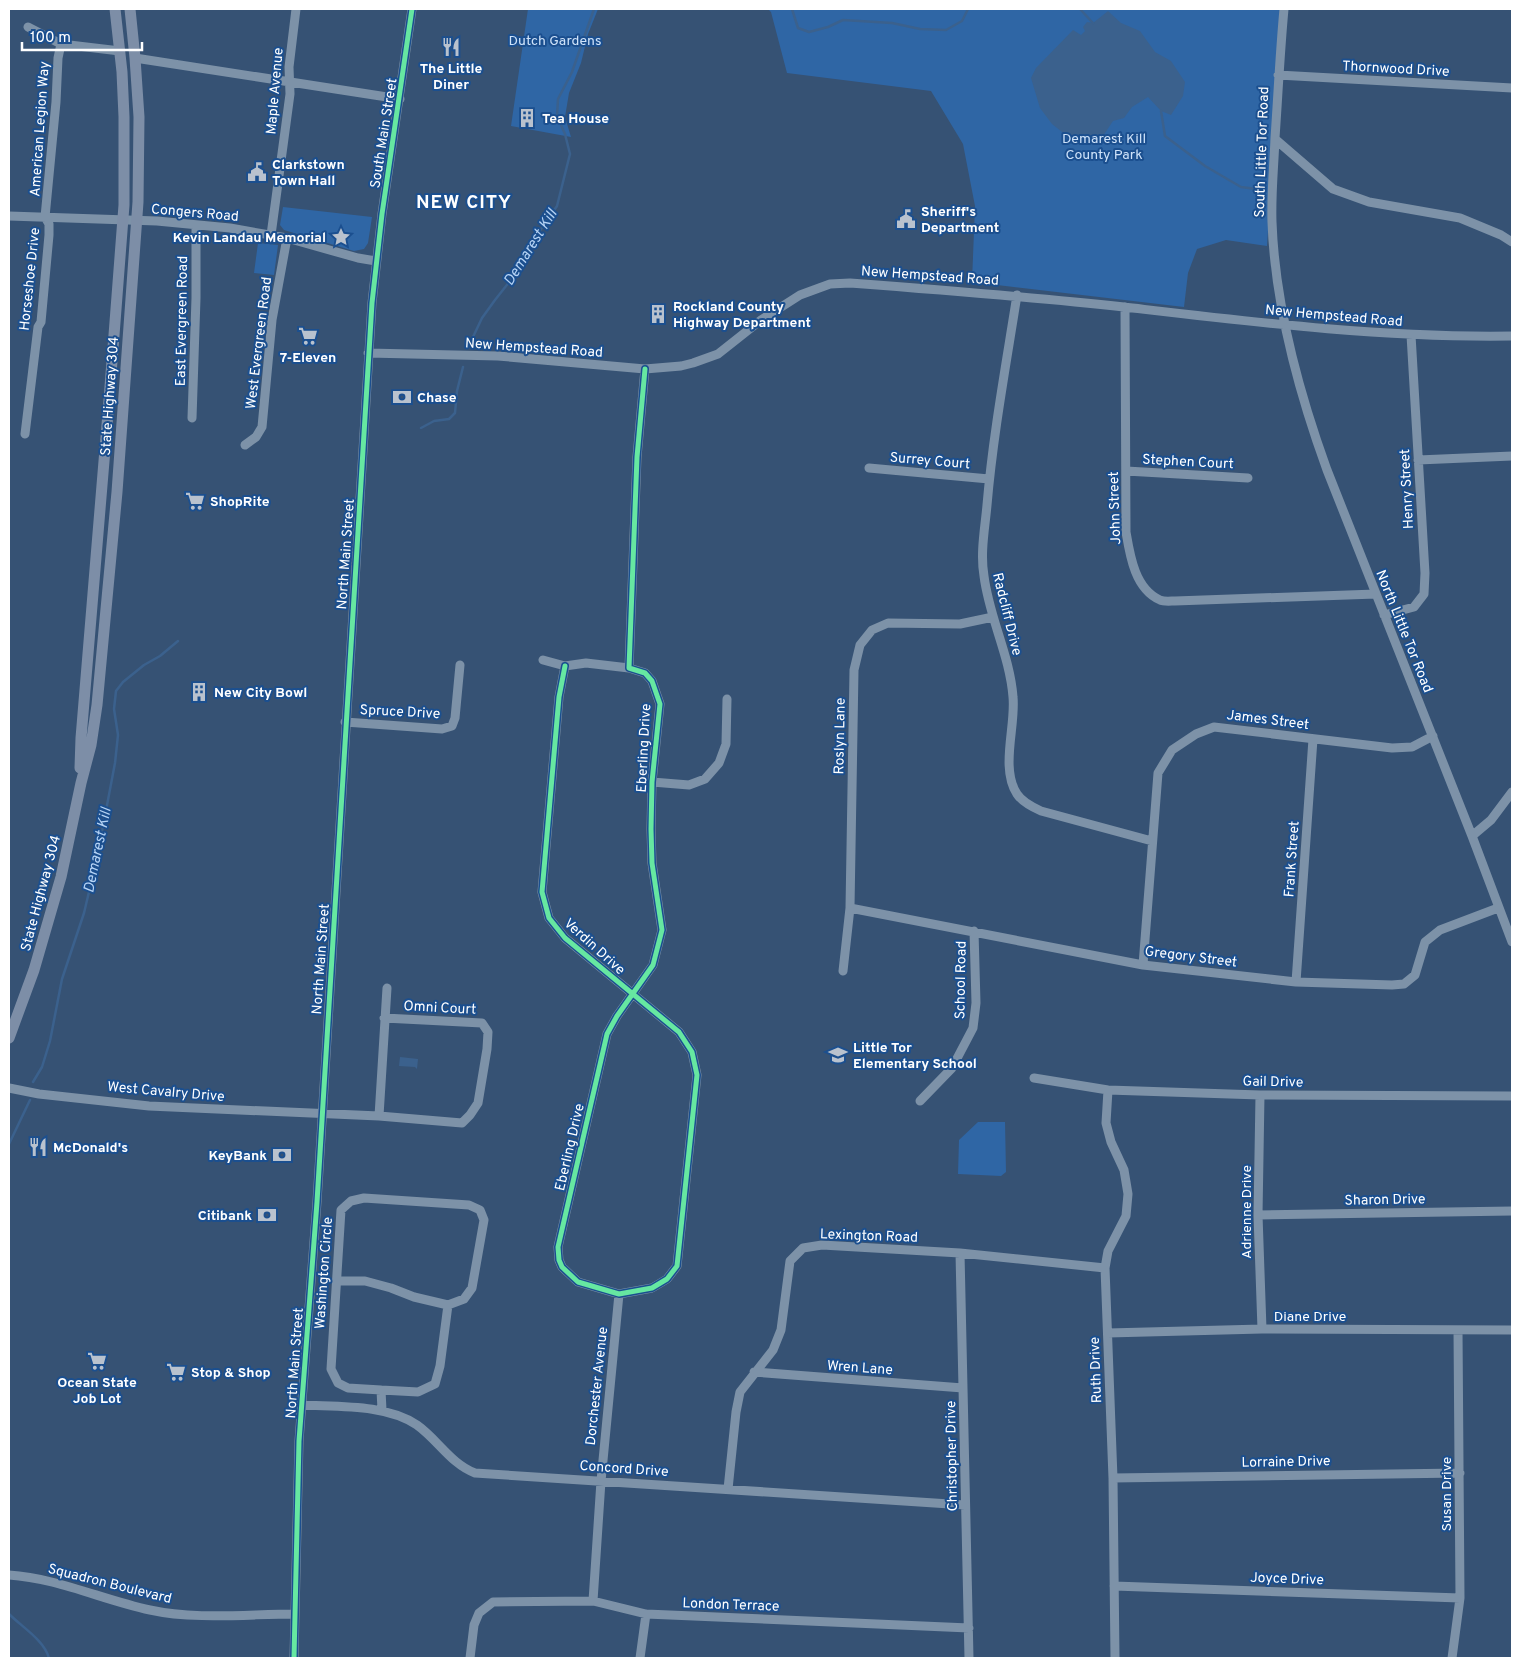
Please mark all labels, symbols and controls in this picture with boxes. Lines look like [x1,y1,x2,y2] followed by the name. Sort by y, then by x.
[22,20,142,52] scale bar
[30,29,71,48] text: 100 m
[508,33,602,50] park label: Dutch Gardens
[440,36,462,58] restaurant icon: The Little Diner
[263,47,288,135] street label: Maple Avenue
[1342,58,1450,81] street label: Thornwood Drive
[27,61,54,197] street label: American Legion Way
[420,61,483,94] place label: The Little Diner
[367,77,402,190] street label: South Main Street
[1252,86,1273,218] street label: South Little Tor Road
[516,107,538,129] building icon: Tea House
[542,111,609,128] place label: Tea House
[1062,131,1146,164] park label: Demarest Kill County Park
[272,157,345,190] place label: Clarkstown Town Hall
[246,161,268,183] public building icon: Clarkstown Town Hall
[416,191,512,215] district label: NEW CITY
[150,201,239,226] street label: Congers Road
[921,204,999,237] place label: Sheriff's Department
[500,205,563,290] water label: Demarest Kill
[895,208,917,230] public building icon: Sheriff's Department
[330,226,352,248] place icon: Kevin Landau Memorial
[17,227,44,331] street label: Horseshoe Drive
[173,230,326,247] place label: Kevin Landau Memorial
[173,256,192,386] street label: East Evergreen Road
[860,263,999,290] street label: New Hempstead Road
[243,276,276,410] street label: West Evergreen Road
[673,299,811,332] place label: Rockland County Highway Department
[1264,302,1403,331] street label: New Hempstead Road
[647,303,669,325] building icon: Rockland County Highway Department
[297,325,319,347] supermarket icon: 7-Eleven
[464,335,603,362] street label: New Hempstead Road
[98,336,123,456] street label: State Highway 304
[280,350,336,367] place label: 7-Eleven
[391,386,413,408] bank icon: Chase
[417,390,457,407] place label: Chase
[1397,448,1418,529] street label: Henry Street
[889,450,971,473] street label: Surrey Court
[1142,452,1234,473] street label: Stephen Court
[1106,471,1125,545] street label: John Street
[184,490,206,512] supermarket icon: ShopRite
[210,494,270,511] place label: ShopRite
[334,498,359,610] street label: North Main Street
[1371,568,1436,695] street label: North Little Tor Road
[988,571,1025,658] street label: Radcliff Drive
[188,681,210,703] building icon: New City Bowl
[214,685,307,702] place label: New City Bowl
[831,698,850,774] street label: Roslyn Lane
[359,702,441,723] street label: Spruce Drive
[634,703,655,793] street label: Eberling Drive
[1226,707,1310,734] street label: James Street
[80,805,117,895] water label: Demarest Kill
[1281,820,1304,898] street label: Frank Street
[18,834,65,953] street label: State Highway 304
[309,903,334,1015] street label: North Main Street
[560,915,628,979] street label: Verdin Drive
[952,941,971,1019] street label: School Road
[1144,943,1238,972] street label: Gregory Street
[403,998,477,1019] street label: Omni Court
[853,1040,977,1073] place label: Little Tor Elementary School
[827,1044,849,1066] school or university icon: Little Tor Elementary School
[1242,1073,1303,1092] street label: Gail Drive
[107,1079,225,1106] street label: West Cavalry Drive
[552,1102,589,1193] street label: Eberling Drive
[27,1136,49,1158] restaurant icon: McDonald's
[53,1140,128,1157] place label: McDonald's
[271,1144,293,1166] bank icon: KeyBank
[208,1148,267,1165] place label: KeyBank
[1239,1165,1256,1259] street label: Adrienne Drive
[1344,1191,1426,1210] street label: Sharon Drive
[256,1204,278,1226] bank icon: Citibank
[198,1208,252,1225] place label: Citibank
[312,1216,337,1330] street label: Washington Circle
[820,1226,918,1247] street label: Lexington Road
[283,1307,308,1419] street label: North Main Street
[1274,1309,1346,1326] street label: Diane Drive
[583,1326,612,1446] street label: Dorchester Avenue
[1087,1336,1106,1403] street label: Ruth Drive
[86,1350,108,1372] supermarket icon: Ocean State Job Lot
[826,1358,893,1379] street label: Wren Lane
[165,1361,187,1383] supermarket icon: Stop & Shop
[191,1365,271,1382] place label: Stop & Shop
[57,1375,137,1408] place label: Ocean State Job Lot
[943,1400,962,1512] street label: Christopher Drive
[1241,1453,1331,1472] street label: Lorraine Drive
[1439,1457,1456,1531] street label: Susan Drive
[579,1458,669,1481] street label: Concord Drive
[46,1561,173,1608] street label: Squadron Boulevard
[1250,1570,1324,1589] street label: Joyce Drive
[682,1595,780,1616] street label: London Terrace

